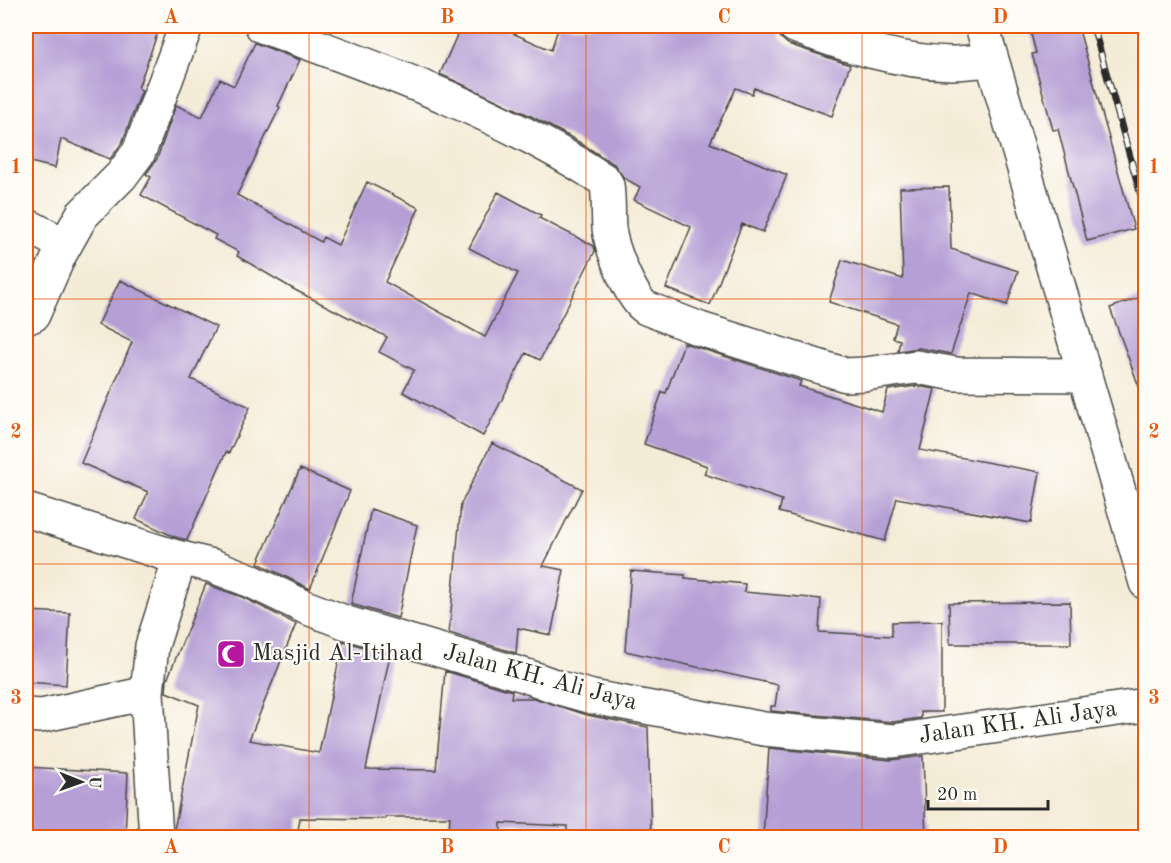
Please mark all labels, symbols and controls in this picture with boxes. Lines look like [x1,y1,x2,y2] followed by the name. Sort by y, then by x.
[163,8,179,28] text: A
[440,8,454,28] text: B
[717,8,731,28] text: C
[992,8,1008,28] text: D
[10,158,22,178] text: 1
[1148,158,1160,178] text: 1
[10,423,22,443] text: 2
[1148,423,1160,443] text: 2
[215,638,247,670] mosque icon: Masjid Al-Itihad
[440,641,640,715] street label: Jalan KH. Ali Jaya
[252,642,423,666] place label: Masjid Al-Itihad
[10,689,22,709] text: 3
[1148,689,1160,709] text: 3
[918,697,1119,749] street label: Jalan KH. Ali Jaya
[51,752,111,812] north arrow
[928,773,1048,811] scale bar
[86,776,102,789] text: U
[937,786,977,804] text: 20 m
[163,838,179,858] text: A
[440,838,454,858] text: B
[717,838,731,858] text: C
[992,838,1008,858] text: D

